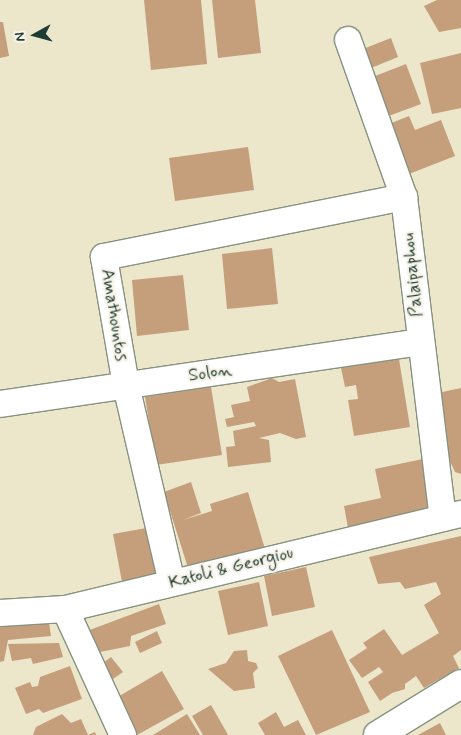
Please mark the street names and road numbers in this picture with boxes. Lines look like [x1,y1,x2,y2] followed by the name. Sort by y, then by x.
[398,232,428,318] street label: Palaipaphou
[96,267,132,363] street label: Amathountos
[187,359,233,387] street label: Solon
[167,542,295,594] street label: Katoli & Georgiou

